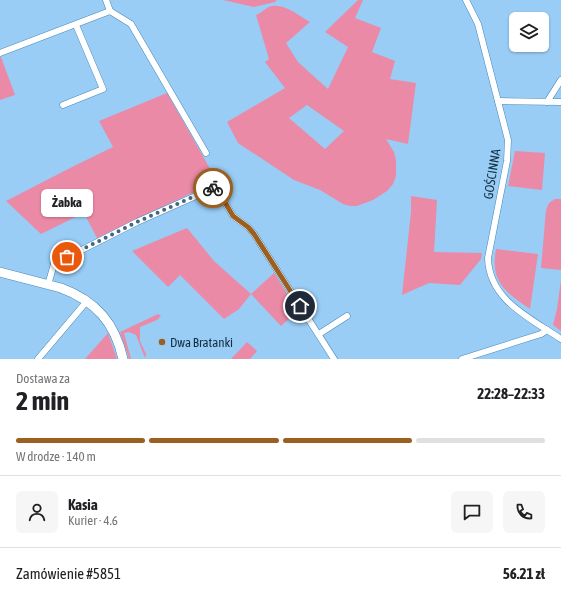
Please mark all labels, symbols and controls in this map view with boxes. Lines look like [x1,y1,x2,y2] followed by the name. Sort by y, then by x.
[509,12,549,52] map controls
[509,12,549,52] button: layers
[481,147,503,200] street label: GOŚCINNA
[193,168,233,208] courier
[202,177,224,199] icon: bike
[41,189,93,217] callout: Żabka
[52,195,82,210] text: Żabka
[50,240,84,274] pin
[56,246,78,268] icon: bag
[283,289,317,323] pin
[289,295,311,317] icon: home
[170,335,233,350] place label: Dwa Bratanki
[157,337,167,347] marker: Dwa Bratanki
[16,371,70,386] text: Dostawa za
[477,385,545,402] text: 22:28–22:33
[16,386,69,416] text: 2 min
[16,449,96,464] text: W drodze · 140 m
[16,491,58,533] button: person
[451,491,493,533] button: chat
[503,491,545,533] button: phone
[68,496,98,513] text: Kasia
[68,513,118,528] text: Kurier · 4.6
[16,565,121,582] text: Zamówienie #5851
[503,565,545,582] text: 56.21 zł

